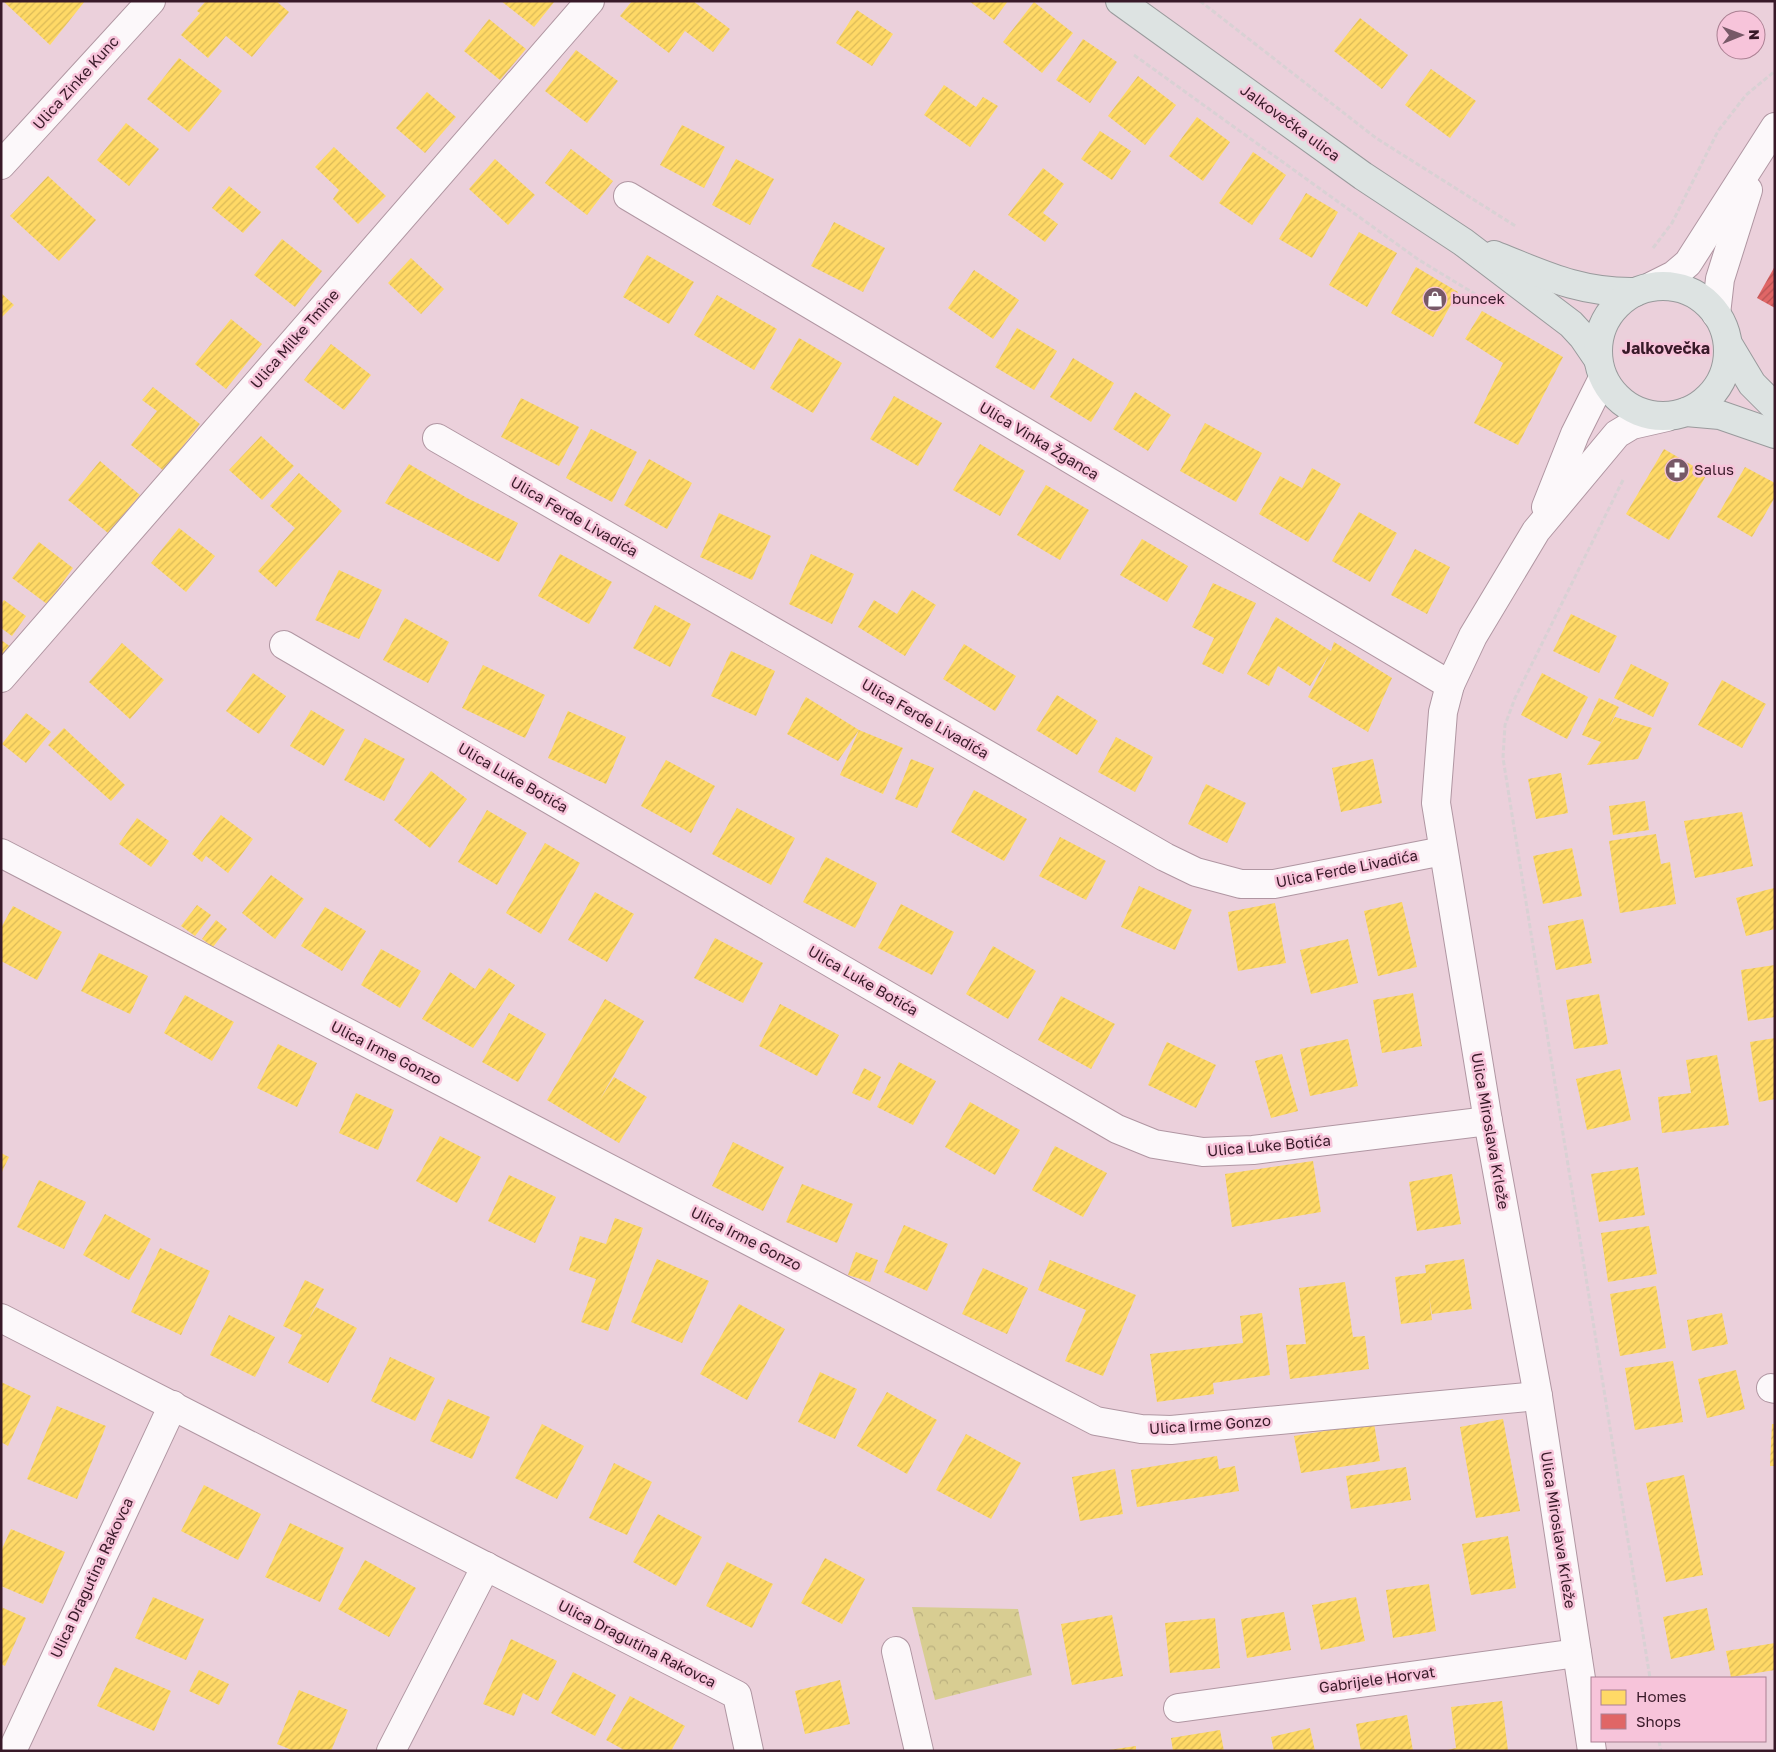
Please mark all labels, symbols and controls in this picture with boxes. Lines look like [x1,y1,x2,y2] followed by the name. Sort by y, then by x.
[1716,10,1766,60] north arrow
[1746,29,1763,40] text: N
[29,32,122,133] street label: Ulica Zinke Kunc
[1237,80,1344,164] street label: Jalkovečka ulica
[246,285,342,392] street label: Ulica Milke Tmine
[1422,286,1448,312] shop icon: buncek
[1452,289,1505,307] place label: buncek
[1622,338,1710,358] district label: Jalkovečka
[976,397,1103,483] street label: Ulica Vinka Žganca
[1664,457,1690,483] pharmacy icon: Salus
[1694,460,1734,478] place label: Salus
[508,472,641,560] street label: Ulica Ferde Livadića
[859,674,992,762] street label: Ulica Ferde Livadića
[455,738,572,816] street label: Ulica Luke Botića
[1274,845,1419,891] street label: Ulica Ferde Livadića
[805,941,922,1019] street label: Ulica Luke Botića
[328,1016,445,1088] street label: Ulica Irme Gonzo
[1468,1051,1514,1211] street label: Ulica Miroslava Krleže
[1206,1131,1331,1159] street label: Ulica Luke Botića
[688,1202,805,1274] street label: Ulica Irme Gonzo
[1148,1411,1271,1437] street label: Ulica Irme Gonzo
[1538,1450,1580,1610] street label: Ulica Miroslava Krleže
[46,1495,136,1661] street label: Ulica Dragutina Rakovca
[556,1595,719,1691] street label: Ulica Dragutina Rakovca
[1318,1662,1436,1696] street label: Gabrijele Horvat
[1591,1677,1766,1742] legend
[1636,1687,1686,1705] text: Homes
[1636,1712,1681,1730] text: Shops

